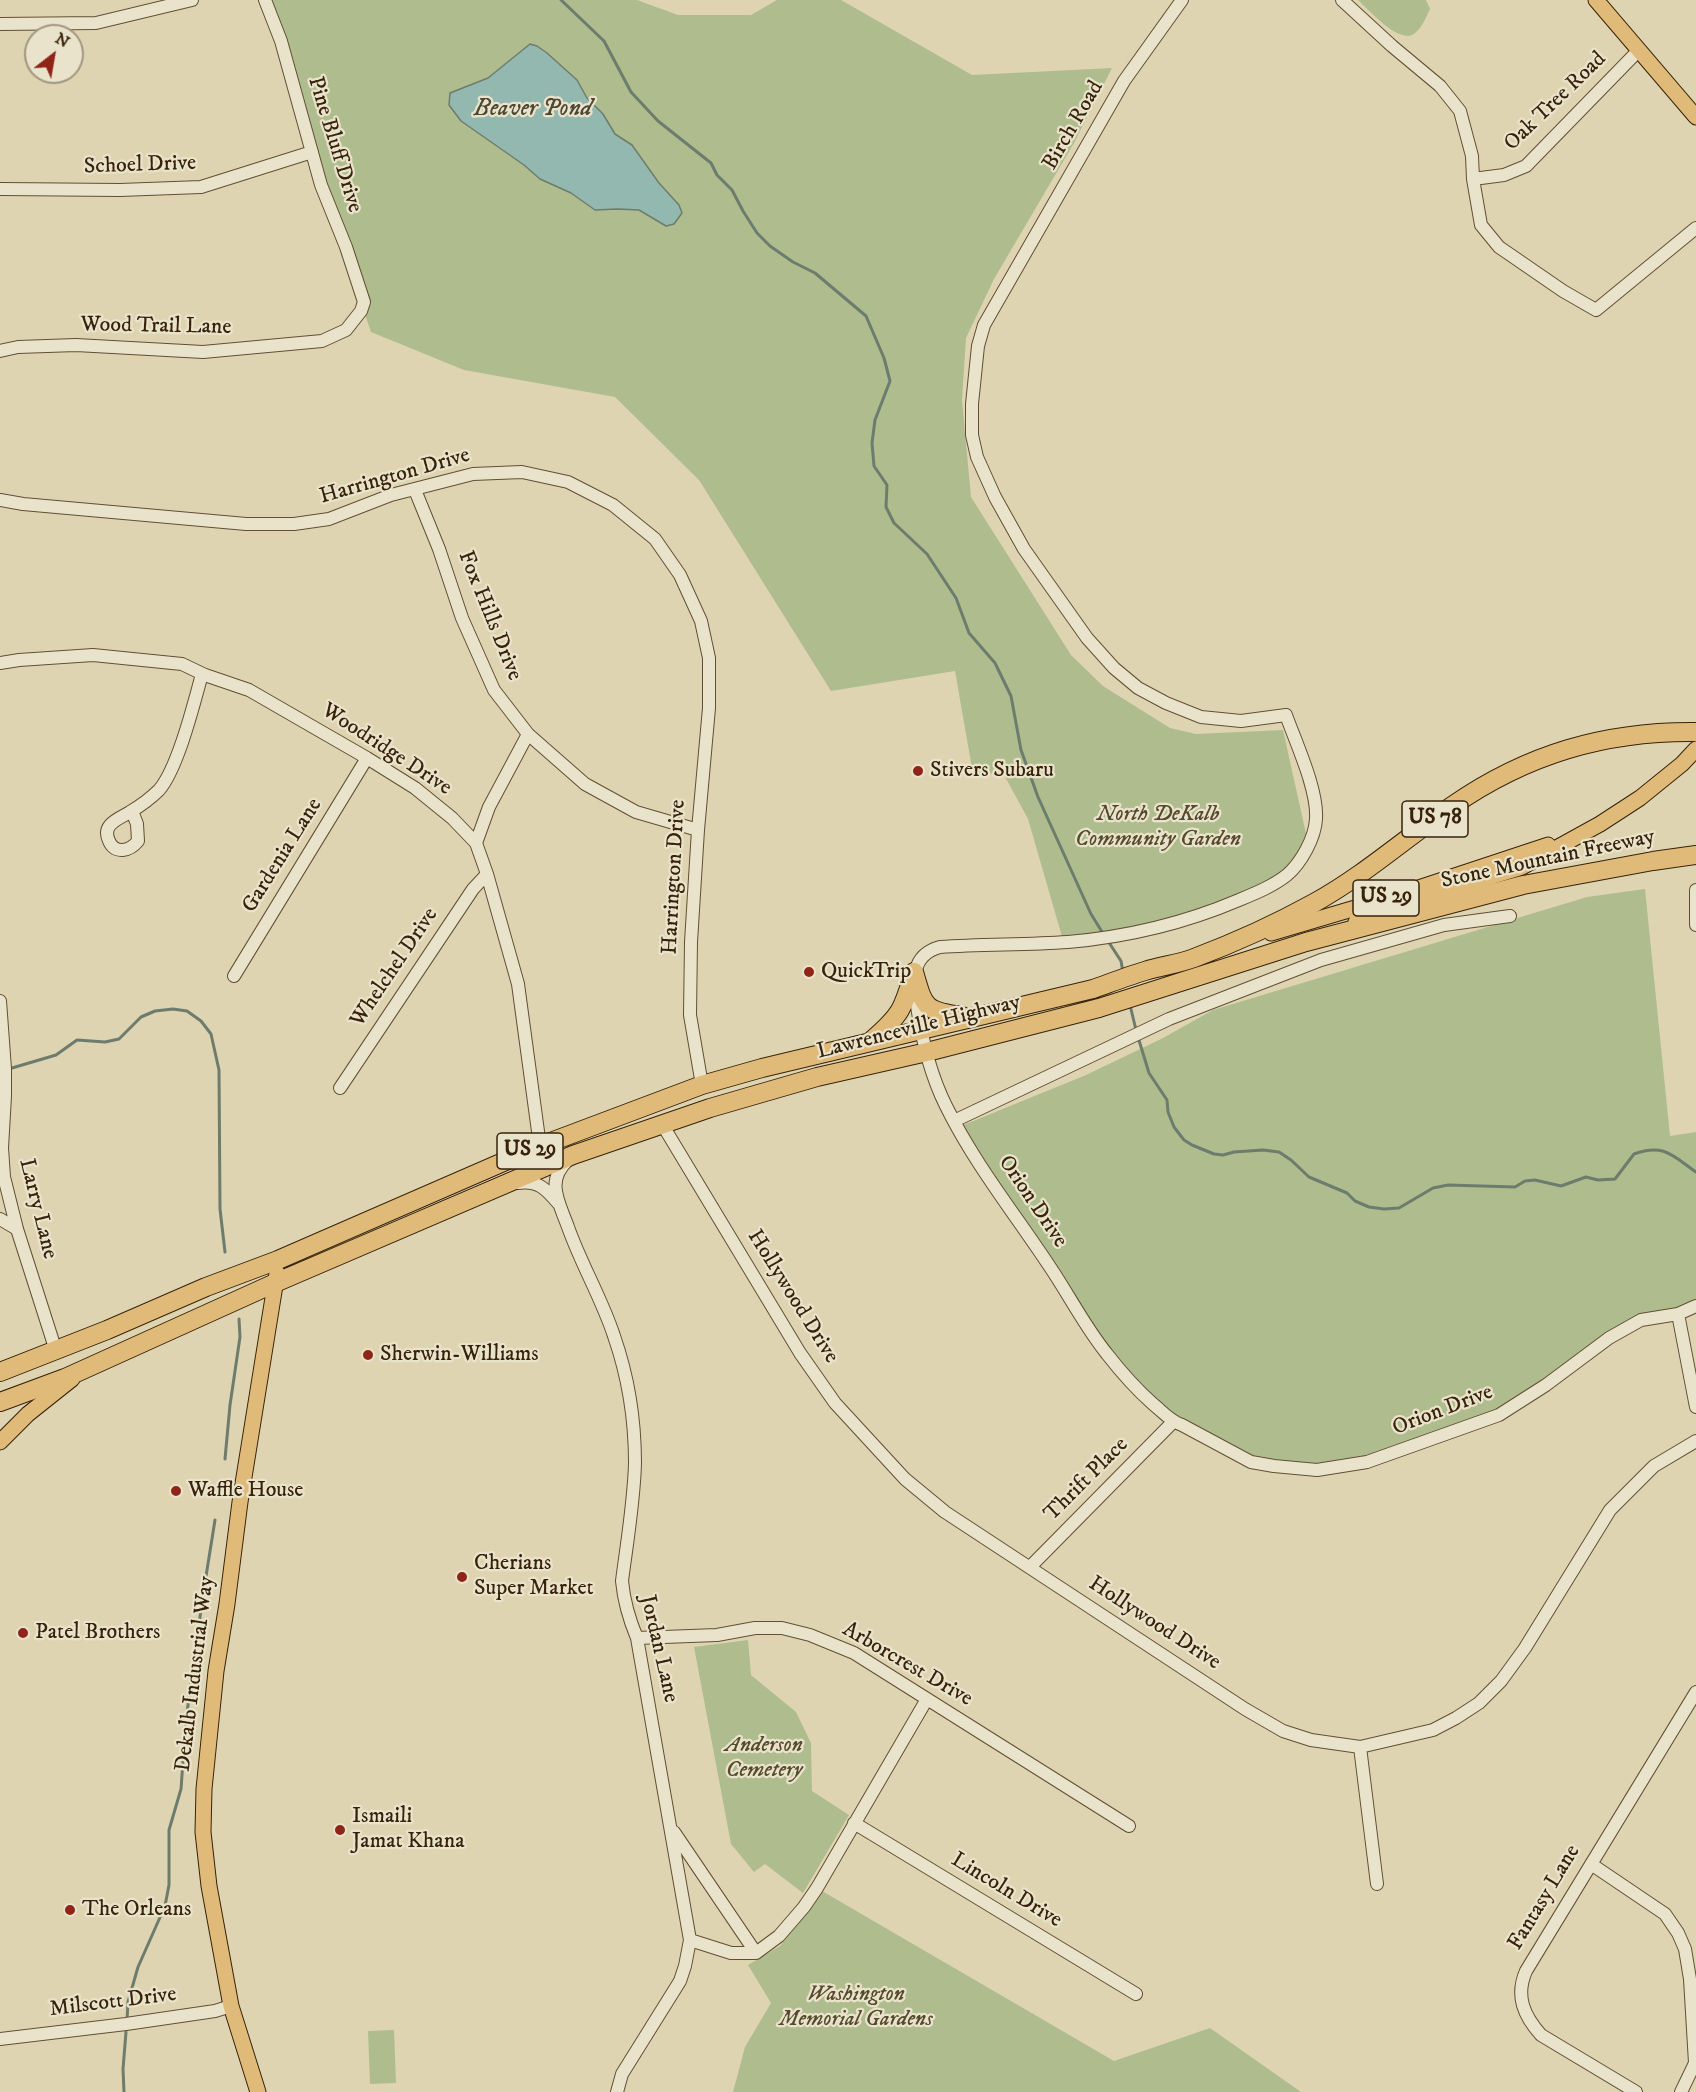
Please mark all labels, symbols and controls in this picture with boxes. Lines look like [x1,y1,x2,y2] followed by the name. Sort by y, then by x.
[24,24,84,84] north arrow
[51,28,73,52] text: N
[1499,47,1613,157] street label: Oak Tree Road
[301,74,367,216] street label: Pine Bluff Drive
[1038,77,1110,175] street label: Birch Road
[474,96,592,124] water label: Beaver Pond
[83,151,197,181] street label: Schoel Drive
[80,312,232,342] street label: Wood Trail Lane
[317,443,473,511] street label: Harrington Drive
[451,547,527,685] street label: Fox Hills Drive
[316,698,456,802] street label: Woodridge Drive
[930,758,1054,784] place label: Stivers Subaru
[911,764,925,778] marker: Stivers Subaru
[237,794,329,918] street label: Gardenia Lane
[658,799,692,955] street label: Harrington Drive
[1402,801,1468,837] road number: US 78
[1075,802,1241,854] park label: North DeKalb Community Garden
[1439,824,1657,896] street label: Stone Mountain Freeway
[1353,880,1419,916] road number: US 29
[345,903,445,1033] street label: Whelchel Drive
[821,959,911,985] place label: QuickTrip
[802,965,816,979] marker: QuickTrip
[815,990,1023,1066] street label: Lawrenceville Highway
[497,1133,563,1169] road number: US 29
[992,1151,1072,1253] street label: Orion Drive
[12,1156,62,1262] street label: Larry Lane
[740,1225,844,1369] street label: Hollywood Drive
[380,1342,539,1368] place label: Sherwin-Williams
[361,1348,375,1362] marker: Sherwin-Williams
[1389,1380,1497,1442] street label: Orion Drive
[1039,1432,1135,1528] street label: Thrift Place
[188,1478,303,1504] place label: Waffle House
[169,1484,183,1498] marker: Waffle House
[474,1551,594,1603] place label: Cherians Super Market
[455,1570,469,1584] marker: Cherians Super Market
[1083,1571,1225,1677] street label: Hollywood Drive
[171,1575,221,1773] street label: Dekalb Industrial Way
[633,1593,683,1705] street label: Jordan Lane
[837,1617,977,1713] street label: Arborcrest Drive
[35,1620,160,1646] place label: Patel Brothers
[16,1626,30,1640] marker: Patel Brothers
[725,1733,803,1784] park label: Anderson Cemetery
[352,1804,464,1856] place label: Ismaili Jamat Khana
[333,1823,347,1837] marker: Ismaili Jamat Khana
[1503,1841,1587,1955] street label: Fantasy Lane
[946,1848,1066,1934] street label: Lincoln Drive
[82,1897,191,1923] place label: The Orleans
[63,1903,77,1917] marker: The Orleans
[48,1982,178,2024] street label: Milscott Drive
[779,1982,933,2034] park label: Washington Memorial Gardens

